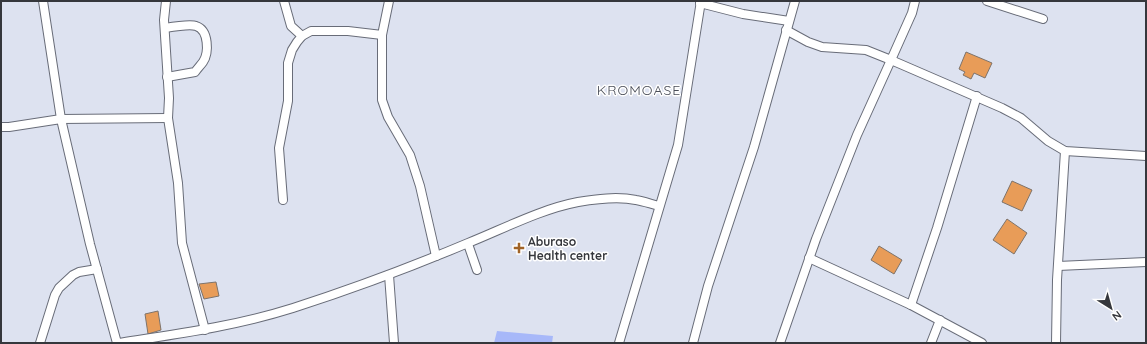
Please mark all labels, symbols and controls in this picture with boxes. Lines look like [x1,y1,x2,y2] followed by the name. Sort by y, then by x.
[597,81,681,99] district label: KROMOASE
[528,234,607,263] place label: Aburaso Health center
[513,242,525,254] marker: Aburaso Health center
[1091,288,1131,328] north arrow
[1110,308,1124,324] text: N

